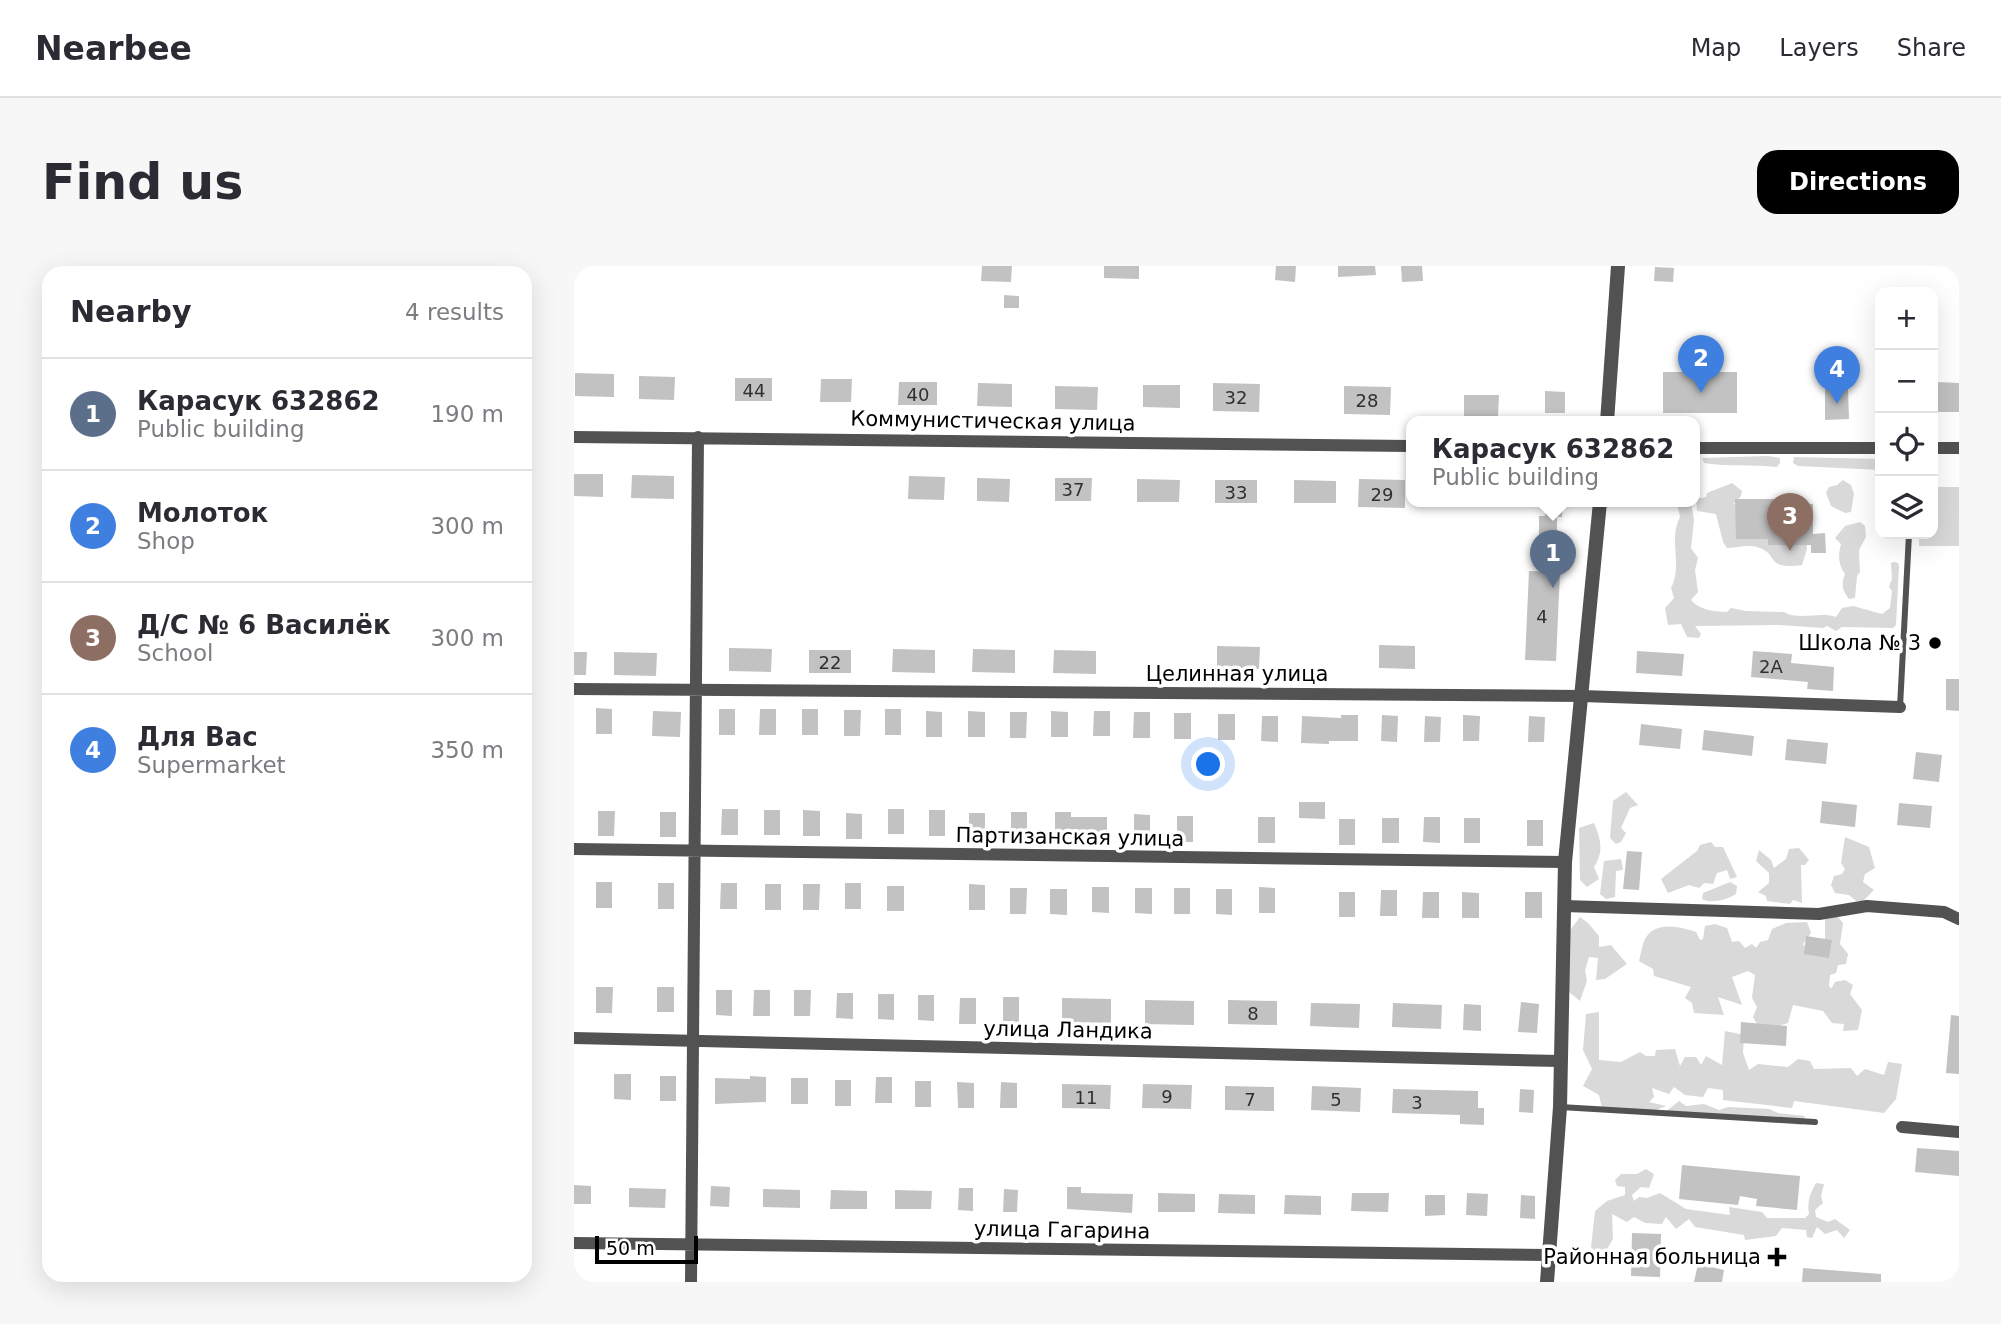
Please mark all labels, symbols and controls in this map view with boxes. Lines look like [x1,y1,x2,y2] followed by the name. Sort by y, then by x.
[35,29,192,68] text: Nearbee
[1691,34,1741,62] text: Map
[1779,34,1859,62] text: Layers
[1897,34,1966,62] text: Share
[1757,150,1959,214] button: Directions
[42,154,243,211] text: Find us
[1875,287,1938,539] map controls
[1875,287,1938,350] button: +
[70,294,192,329] text: Nearby
[405,299,504,325] text: 4 results
[1678,335,1724,393] pin: 2
[1814,346,1860,404] pin: 4
[1875,350,1938,413] button: −
[743,380,765,401] house number: 44
[907,384,929,405] house number: 40
[137,386,380,416] text: Карасук 632862
[1225,387,1247,408] house number: 32
[1356,390,1378,411] house number: 28
[85,401,101,427] text: 1
[430,401,504,427] text: 190 m
[850,407,1136,435] street label: Коммунистическая улица
[1875,413,1938,476] button: locate
[137,416,305,442] text: Public building
[1406,416,1700,507] popup
[1432,434,1674,464] text: Карасук 632862
[1432,464,1599,490] text: Public building
[1875,476,1938,539] button: layers
[1062,479,1084,500] house number: 37
[1225,482,1247,503] house number: 33
[1371,484,1393,505] house number: 29
[1767,493,1813,551] pin: 3
[137,498,268,528] text: Молоток
[85,513,101,539] text: 2
[430,513,504,539] text: 300 m
[137,528,195,554] text: Shop
[1530,530,1576,588] pin: 1
[1536,606,1548,627] house number: 4
[137,610,391,640] text: Д/С № 6 Василёк
[85,625,101,651] text: 3
[430,625,504,651] text: 300 m
[1798,631,1921,655] place label: Школа № 3
[1927,635,1943,651] marker: Школа № 3
[137,640,213,666] text: School
[819,652,841,673] house number: 22
[1759,656,1784,677] house number: 2А
[1146,662,1328,686] street label: Целинная улица
[137,722,258,752] text: Для Вас
[85,737,101,763] text: 4
[430,737,504,763] text: 350 m
[1191,747,1225,781] your location
[137,752,286,778] text: Supermarket
[955,823,1185,851] street label: Партизанская улица
[1247,1003,1259,1024] house number: 8
[983,1017,1153,1043] street label: улица Ландика
[1161,1086,1173,1107] house number: 9
[1075,1087,1097,1108] house number: 11
[1244,1089,1256,1110] house number: 7
[1330,1089,1342,1110] house number: 5
[1411,1092,1423,1113] house number: 3
[974,1216,1150,1244] street label: улица Гагарина
[595,1233,698,1265] scale bar
[606,1237,655,1259] text: 50 m
[1543,1245,1761,1269] place label: Районная больница
[1767,1247,1787,1267] marker: Районная больница

